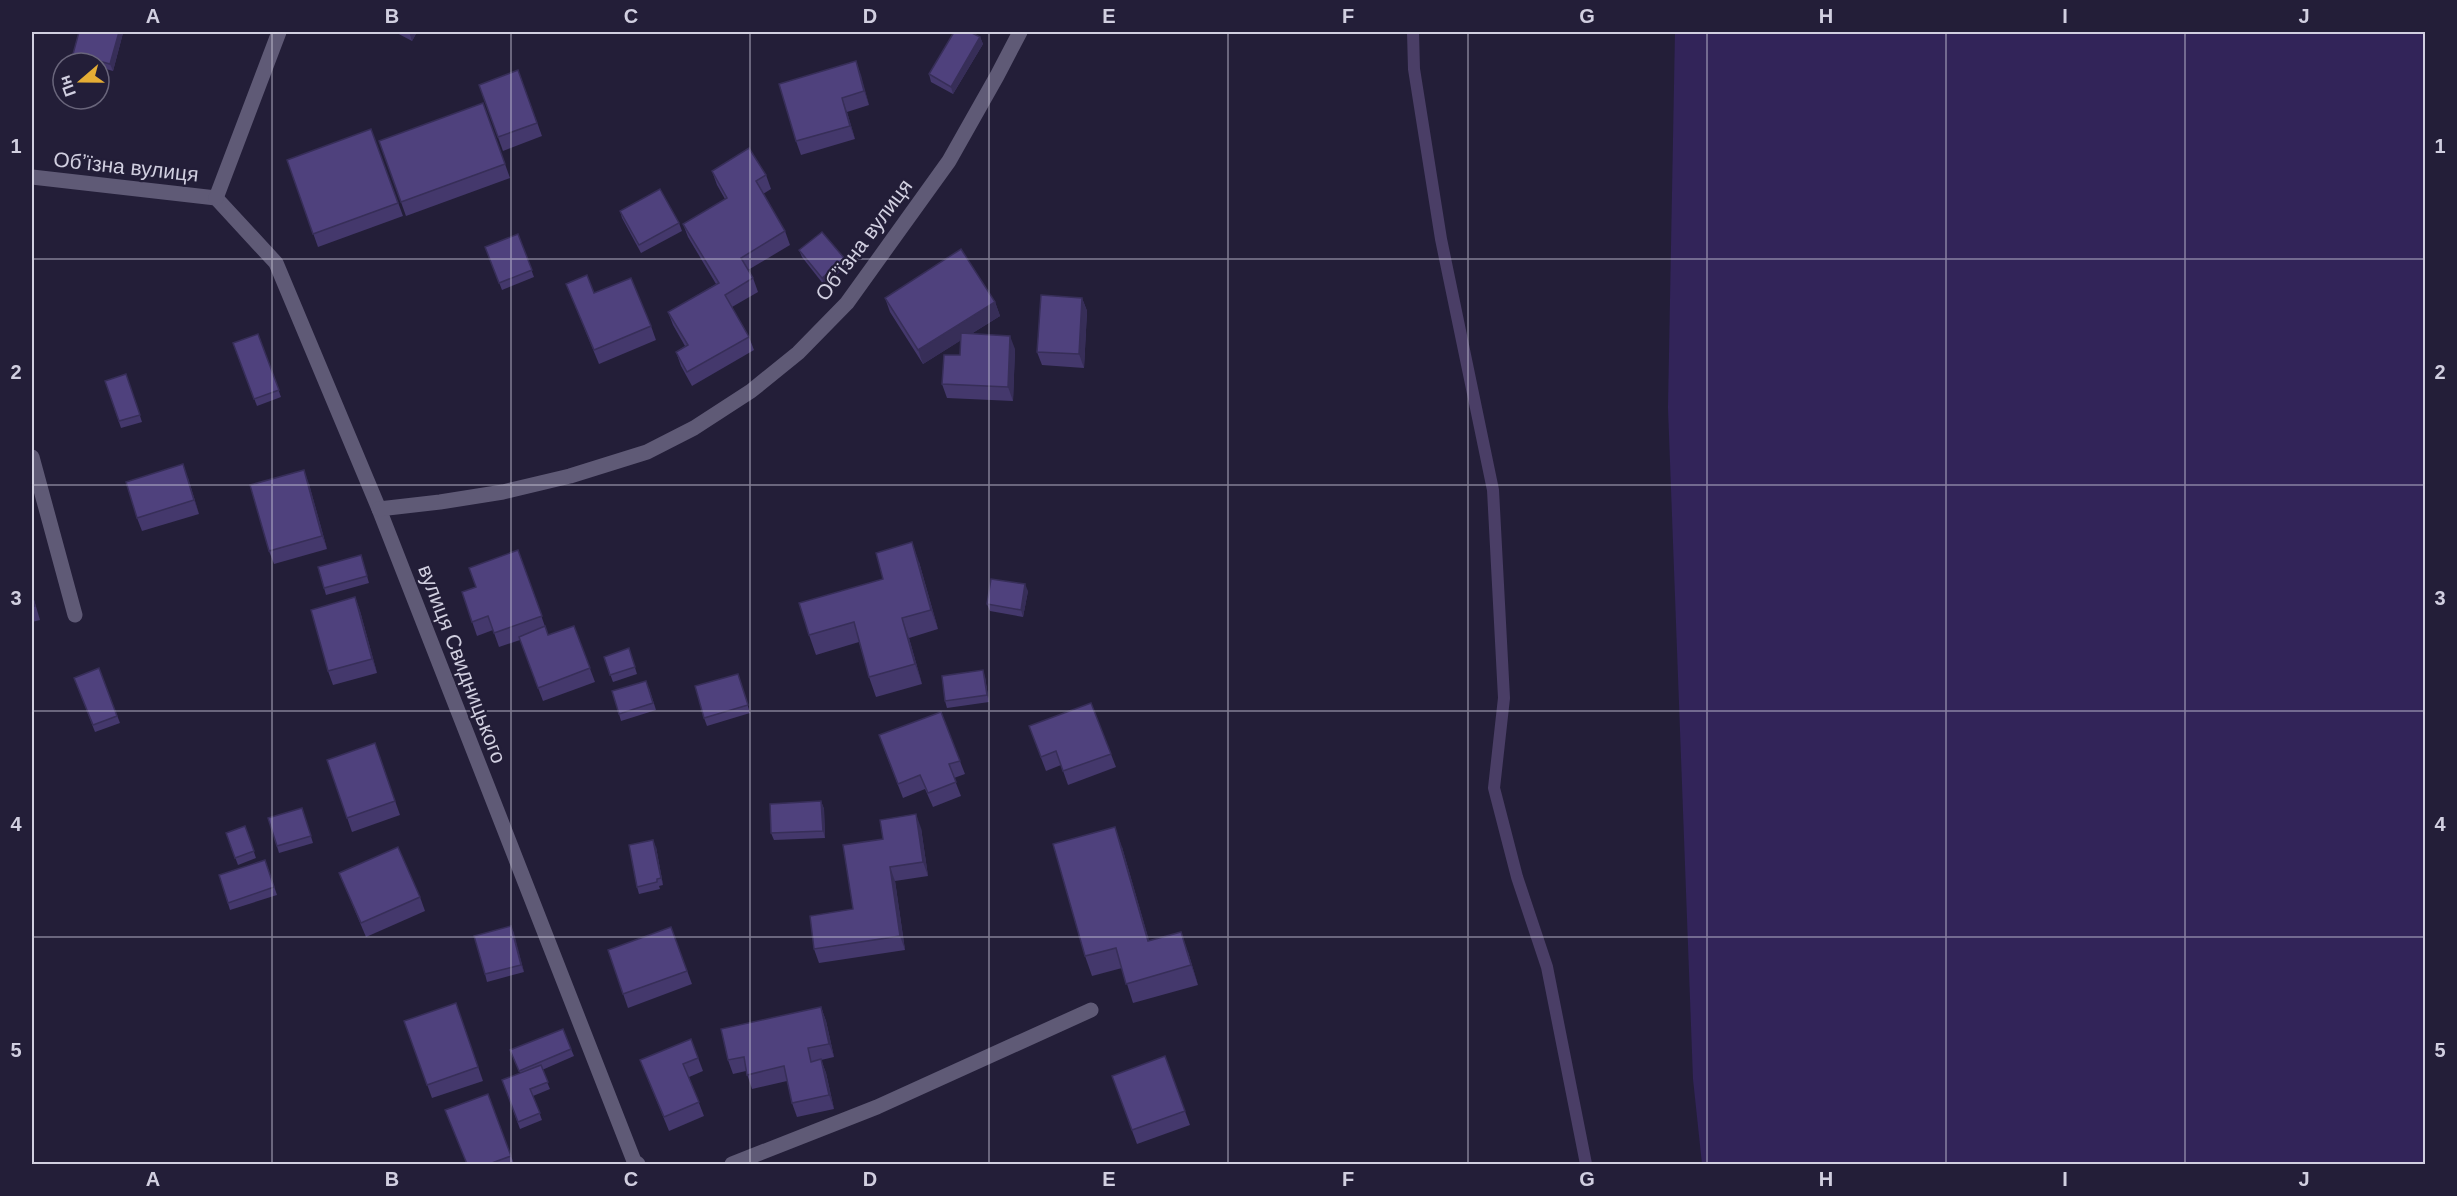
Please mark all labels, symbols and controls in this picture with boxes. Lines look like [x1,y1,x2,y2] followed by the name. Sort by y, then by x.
[146,5,160,27] text: A
[385,5,399,27] text: B
[624,5,638,27] text: C
[863,5,877,27] text: D
[1102,5,1116,27] text: E
[1342,5,1354,27] text: F
[1579,5,1595,27] text: G
[1819,5,1833,27] text: H
[2062,5,2068,27] text: I
[2298,5,2310,27] text: J
[51,51,111,111] north arrow
[56,73,79,99] text: Пн
[10,135,22,157] text: 1
[2434,135,2446,157] text: 1
[52,147,200,186] street label: Обʼїзна вулиця
[811,175,917,305] street label: Обʼїзна вулиця
[10,361,22,383] text: 2
[2434,361,2446,383] text: 2
[414,561,511,766] street label: вулиця Свидницького
[10,587,22,609] text: 3
[2434,587,2446,609] text: 3
[10,813,22,835] text: 4
[2434,813,2446,835] text: 4
[10,1039,22,1061] text: 5
[2434,1039,2446,1061] text: 5
[146,1168,160,1190] text: A
[385,1168,399,1190] text: B
[624,1168,638,1190] text: C
[863,1168,877,1190] text: D
[1102,1168,1116,1190] text: E
[1342,1168,1354,1190] text: F
[1579,1168,1595,1190] text: G
[1819,1168,1833,1190] text: H
[2062,1168,2068,1190] text: I
[2298,1168,2310,1190] text: J

